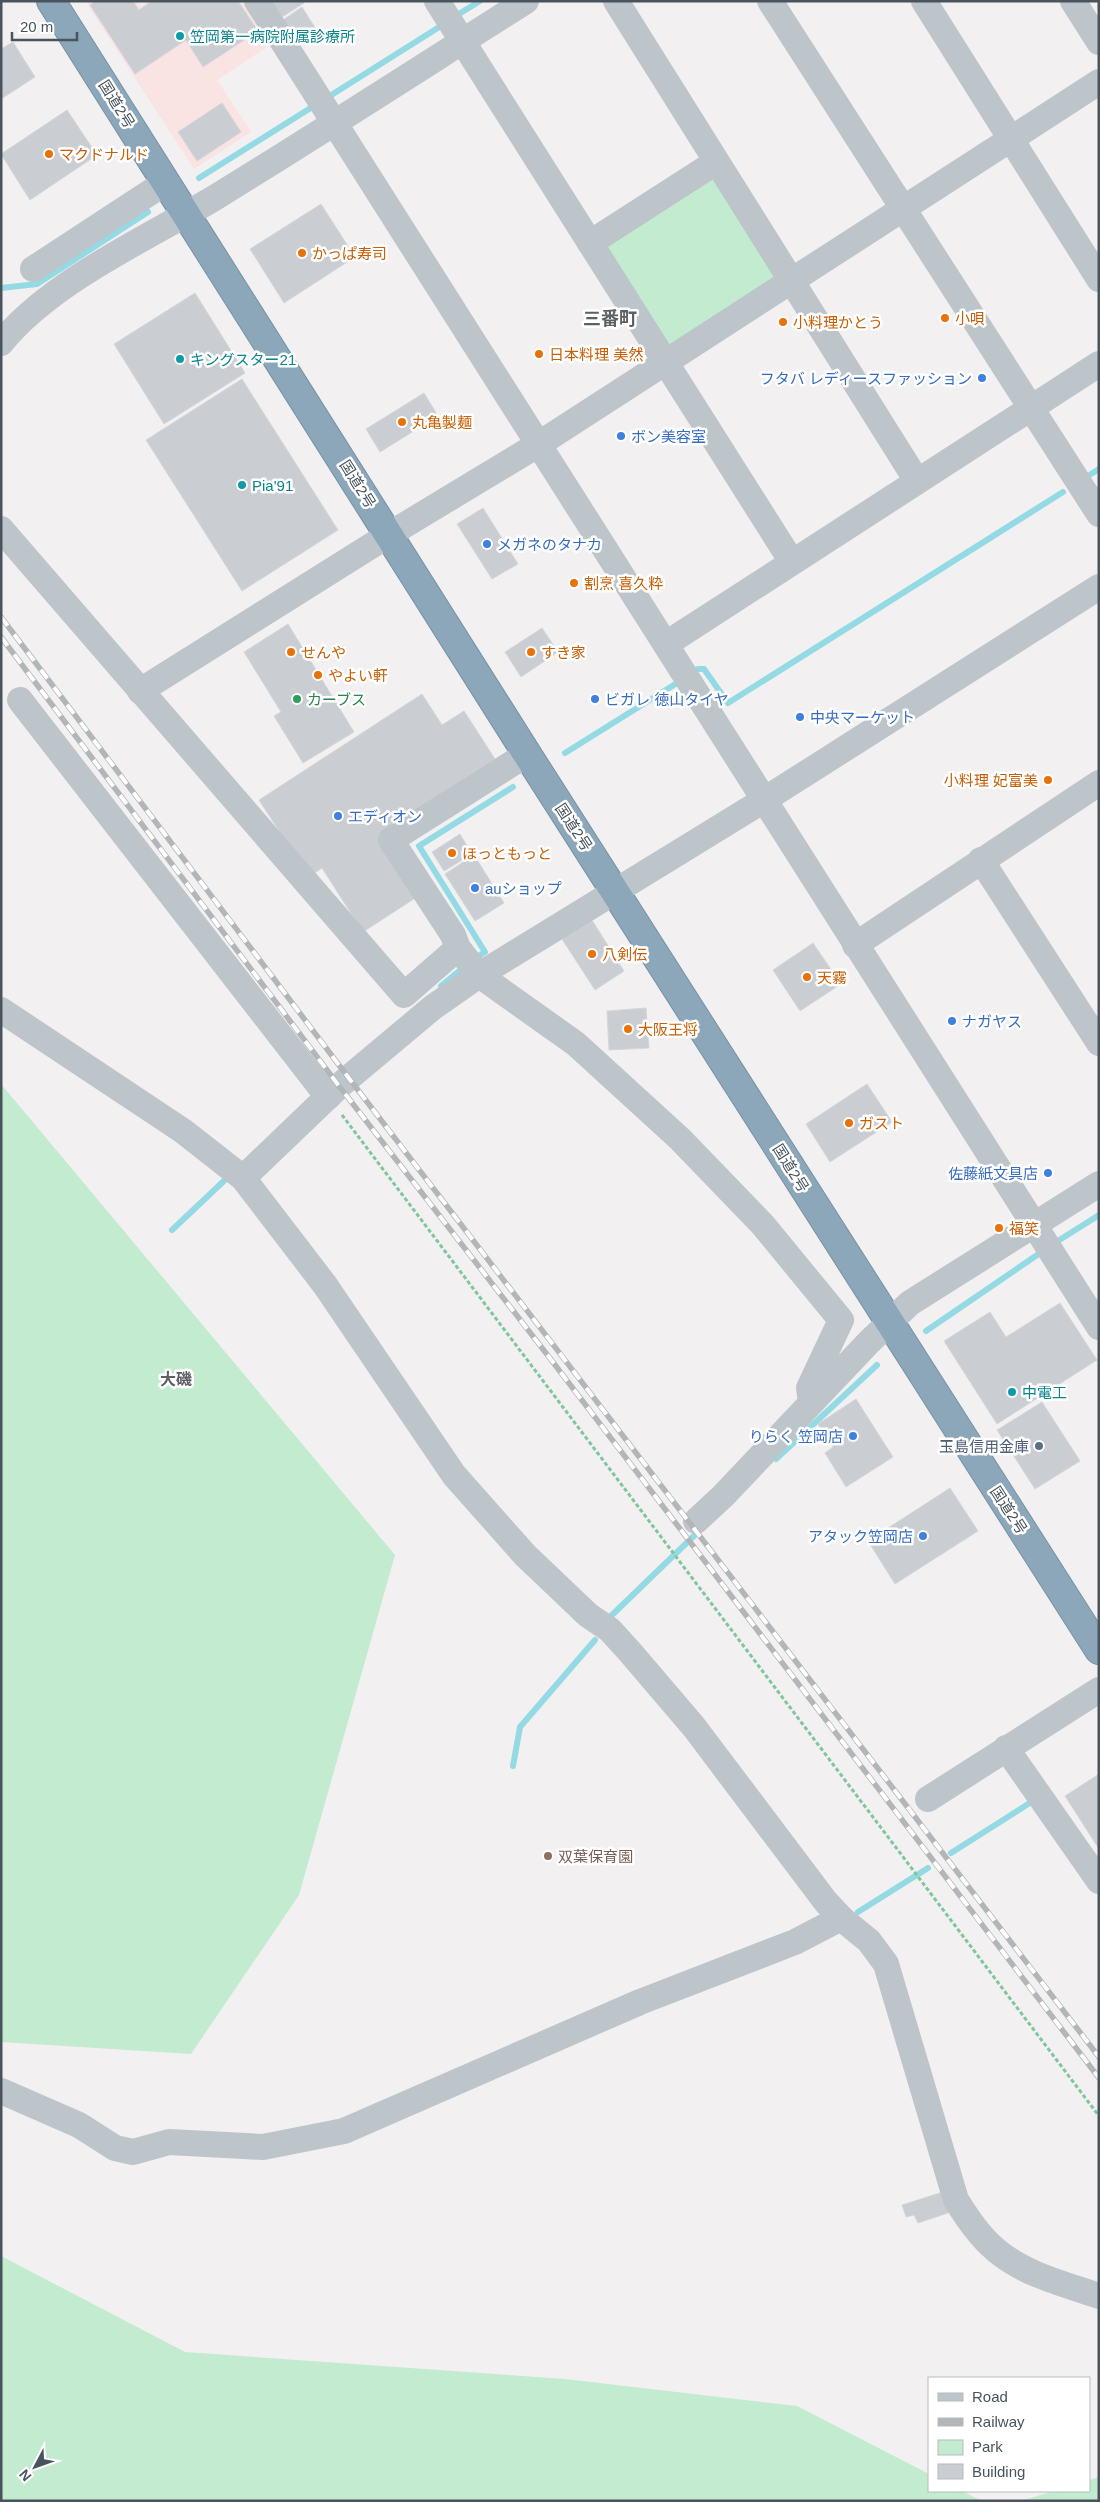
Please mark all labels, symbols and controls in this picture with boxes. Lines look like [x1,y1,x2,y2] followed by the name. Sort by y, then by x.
[12,10,78,42] scale bar
[20,18,53,35] text: 20 m
[190,28,355,45] place label: 笠岡第一病院附属診療所
[174,30,186,42] marker: 笠岡第一病院附属診療所
[96,77,138,131] street label: 国道2号
[59,146,149,163] place label: マクドナルド
[43,148,55,160] marker: マクドナルド
[312,245,387,262] place label: かっぱ寿司
[296,247,308,259] marker: かっぱ寿司
[583,309,637,329] district label: 三番町
[955,310,985,327] place label: 小唄
[939,312,951,324] marker: 小唄
[793,314,883,331] place label: 小料理かとう
[777,316,789,328] marker: 小料理かとう
[549,346,643,363] place label: 日本料理 美然
[533,348,545,360] marker: 日本料理 美然
[190,351,296,368] place label: キングスター21
[174,353,186,365] marker: キングスター21
[760,370,972,387] place label: フタバ レディースファッション
[976,372,988,384] marker: フタバ レディースファッション
[412,414,472,431] place label: 丸亀製麺
[396,416,408,428] marker: 丸亀製麺
[631,428,706,445] place label: ボン美容室
[615,430,627,442] marker: ボン美容室
[337,457,379,511] street label: 国道2号
[252,477,293,494] place label: Pia'91
[236,479,248,491] marker: Pia'91
[497,536,602,553] place label: メガネのタナカ
[481,538,493,550] marker: メガネのタナカ
[584,575,663,592] place label: 割烹 喜久粋
[568,577,580,589] marker: 割烹 喜久粋
[301,644,346,661] place label: せんや
[541,644,586,661] place label: すき家
[285,646,297,658] marker: せんや
[525,646,537,658] marker: すき家
[328,667,388,684] place label: やよい軒
[312,669,324,681] marker: やよい軒
[307,691,366,708] place label: カーブス
[605,691,729,708] place label: ビガレ 徳山タイヤ
[291,693,303,705] marker: カーブス
[589,693,601,705] marker: ビガレ 徳山タイヤ
[810,709,915,726] place label: 中央マーケット
[794,711,806,723] marker: 中央マーケット
[944,772,1038,789] place label: 小料理 妃富美
[1042,774,1054,786] marker: 小料理 妃富美
[552,800,596,854] street label: 国道2号
[348,808,422,825] place label: エディオン
[332,810,344,822] marker: エディオン
[462,845,552,862] place label: ほっともっと
[446,847,458,859] marker: ほっともっと
[485,880,562,897] place label: auショップ
[469,882,481,894] marker: auショップ
[602,946,647,963] place label: 八剣伝
[586,948,598,960] marker: 八剣伝
[817,969,847,986] place label: 天霧
[801,971,813,983] marker: 天霧
[962,1013,1022,1030] place label: ナガヤス
[946,1015,958,1027] marker: ナガヤス
[638,1021,698,1038] place label: 大阪王将
[622,1023,634,1035] marker: 大阪王将
[859,1115,904,1132] place label: ガスト
[843,1117,855,1129] marker: ガスト
[770,1141,812,1195] street label: 国道2号
[948,1165,1038,1182] place label: 佐藤紙文具店
[1042,1167,1054,1179] marker: 佐藤紙文具店
[1009,1220,1039,1237] place label: 福笑
[993,1222,1005,1234] marker: 福笑
[160,1371,192,1388] district label: 大磯
[1022,1384,1067,1401] place label: 中電工
[1006,1386,1018,1398] marker: 中電工
[749,1428,843,1445] place label: りらく 笠岡店
[847,1430,859,1442] marker: りらく 笠岡店
[939,1438,1029,1455] place label: 玉島信用金庫
[1033,1440,1045,1452] marker: 玉島信用金庫
[987,1483,1031,1537] street label: 国道2号
[808,1528,913,1545] place label: アタック笠岡店
[917,1530,929,1542] marker: アタック笠岡店
[558,1848,633,1865] place label: 双葉保育園
[542,1850,554,1862] marker: 双葉保育園
[928,2377,1090,2492] legend
[972,2388,1008,2405] text: Road
[972,2413,1025,2430] text: Railway
[972,2438,1003,2455] text: Park
[10,2442,60,2492] north arrow
[972,2463,1025,2480] text: Building
[16,2466,35,2485] text: N

